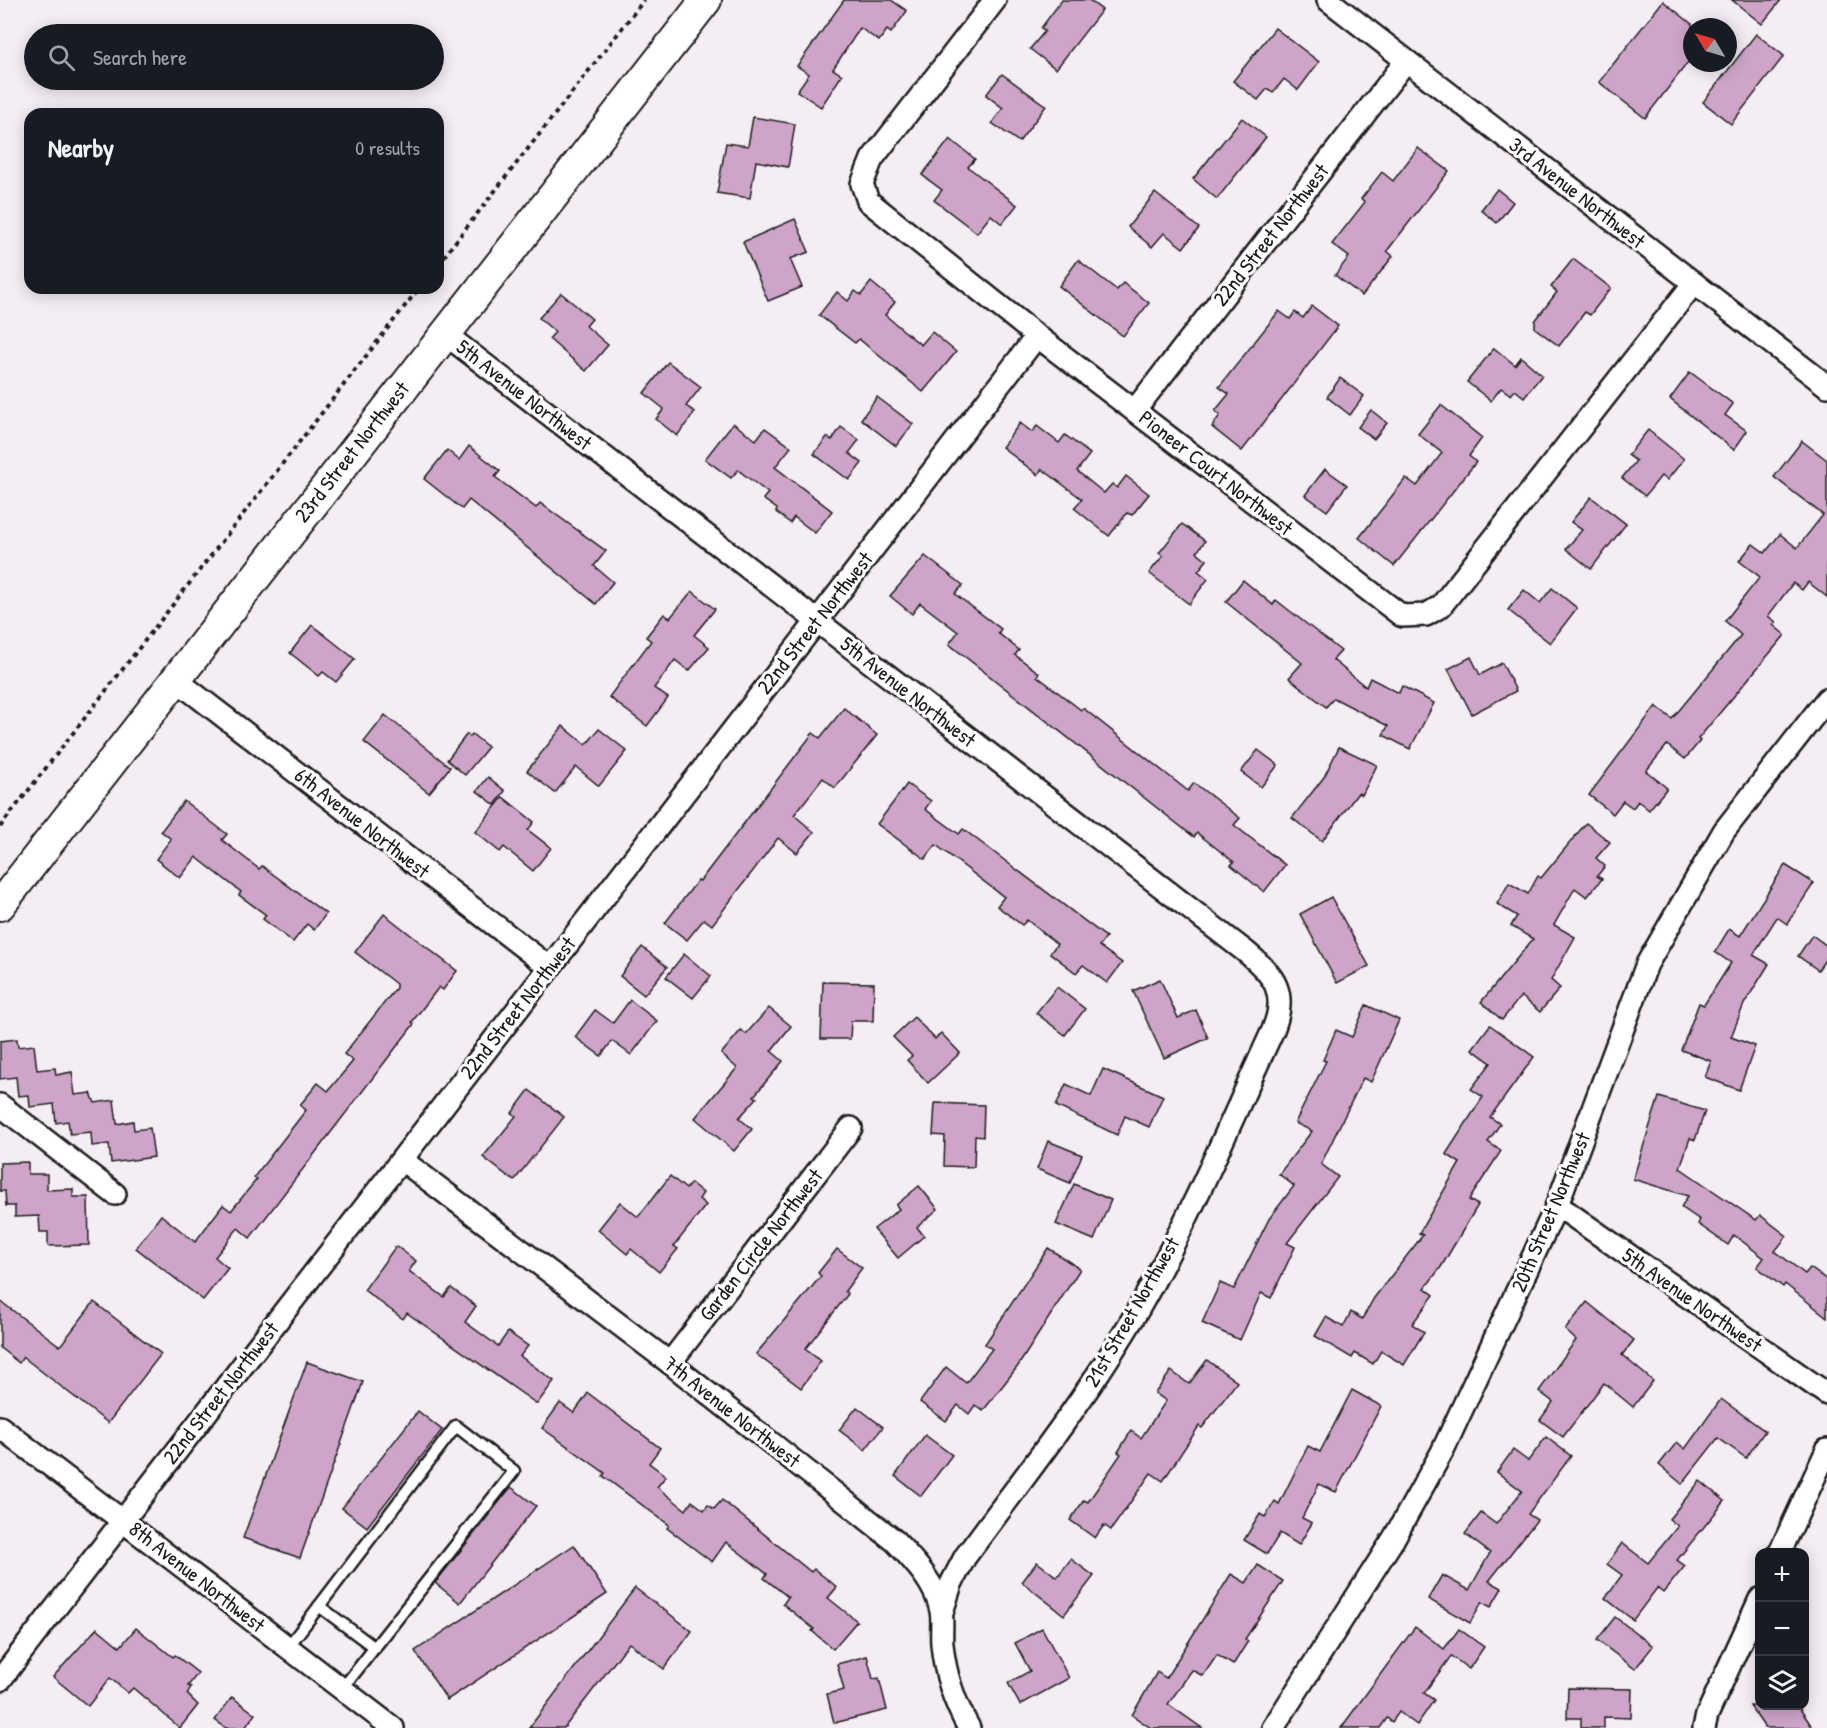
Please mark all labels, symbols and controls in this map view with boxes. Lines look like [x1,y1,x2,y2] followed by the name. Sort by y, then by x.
[1683,18,1737,72] north arrow
[24,24,444,90] search box
[45,41,78,74] icon: search
[93,42,187,72] text: Search here
[48,130,114,165] text: Nearby
[1503,130,1652,256] street label: 3rd Avenue Northwest
[355,134,420,161] text: 0 results
[1206,157,1336,312] street label: 22nd Street Northwest
[450,332,599,457] street label: 5th Avenue Northwest
[287,375,416,528] street label: 23rd Street Northwest
[1133,403,1300,542] street label: Pioneer Court Northwest
[750,545,880,700] street label: 22nd Street Northwest
[834,629,983,754] street label: 5th Avenue Northwest
[289,761,437,885] street label: 6th Avenue Northwest
[453,930,583,1085] street label: 22nd Street Northwest
[1504,1127,1598,1296] street label: 20th Street Northwest
[692,1162,830,1327] street label: Garden Circle Northwest
[1077,1231,1187,1392] street label: 21st Street Northwest
[1616,1240,1769,1359] street label: 5th Avenue Northwest
[156,1315,286,1470] street label: 22nd Street Northwest
[658,1349,807,1475] street label: 7th Avenue Northwest
[123,1514,272,1639] street label: 8th Avenue Northwest
[1755,1548,1809,1710] map controls
[1755,1548,1809,1602] button: +
[1755,1602,1809,1656] button: −
[1755,1656,1809,1710] button: layers

